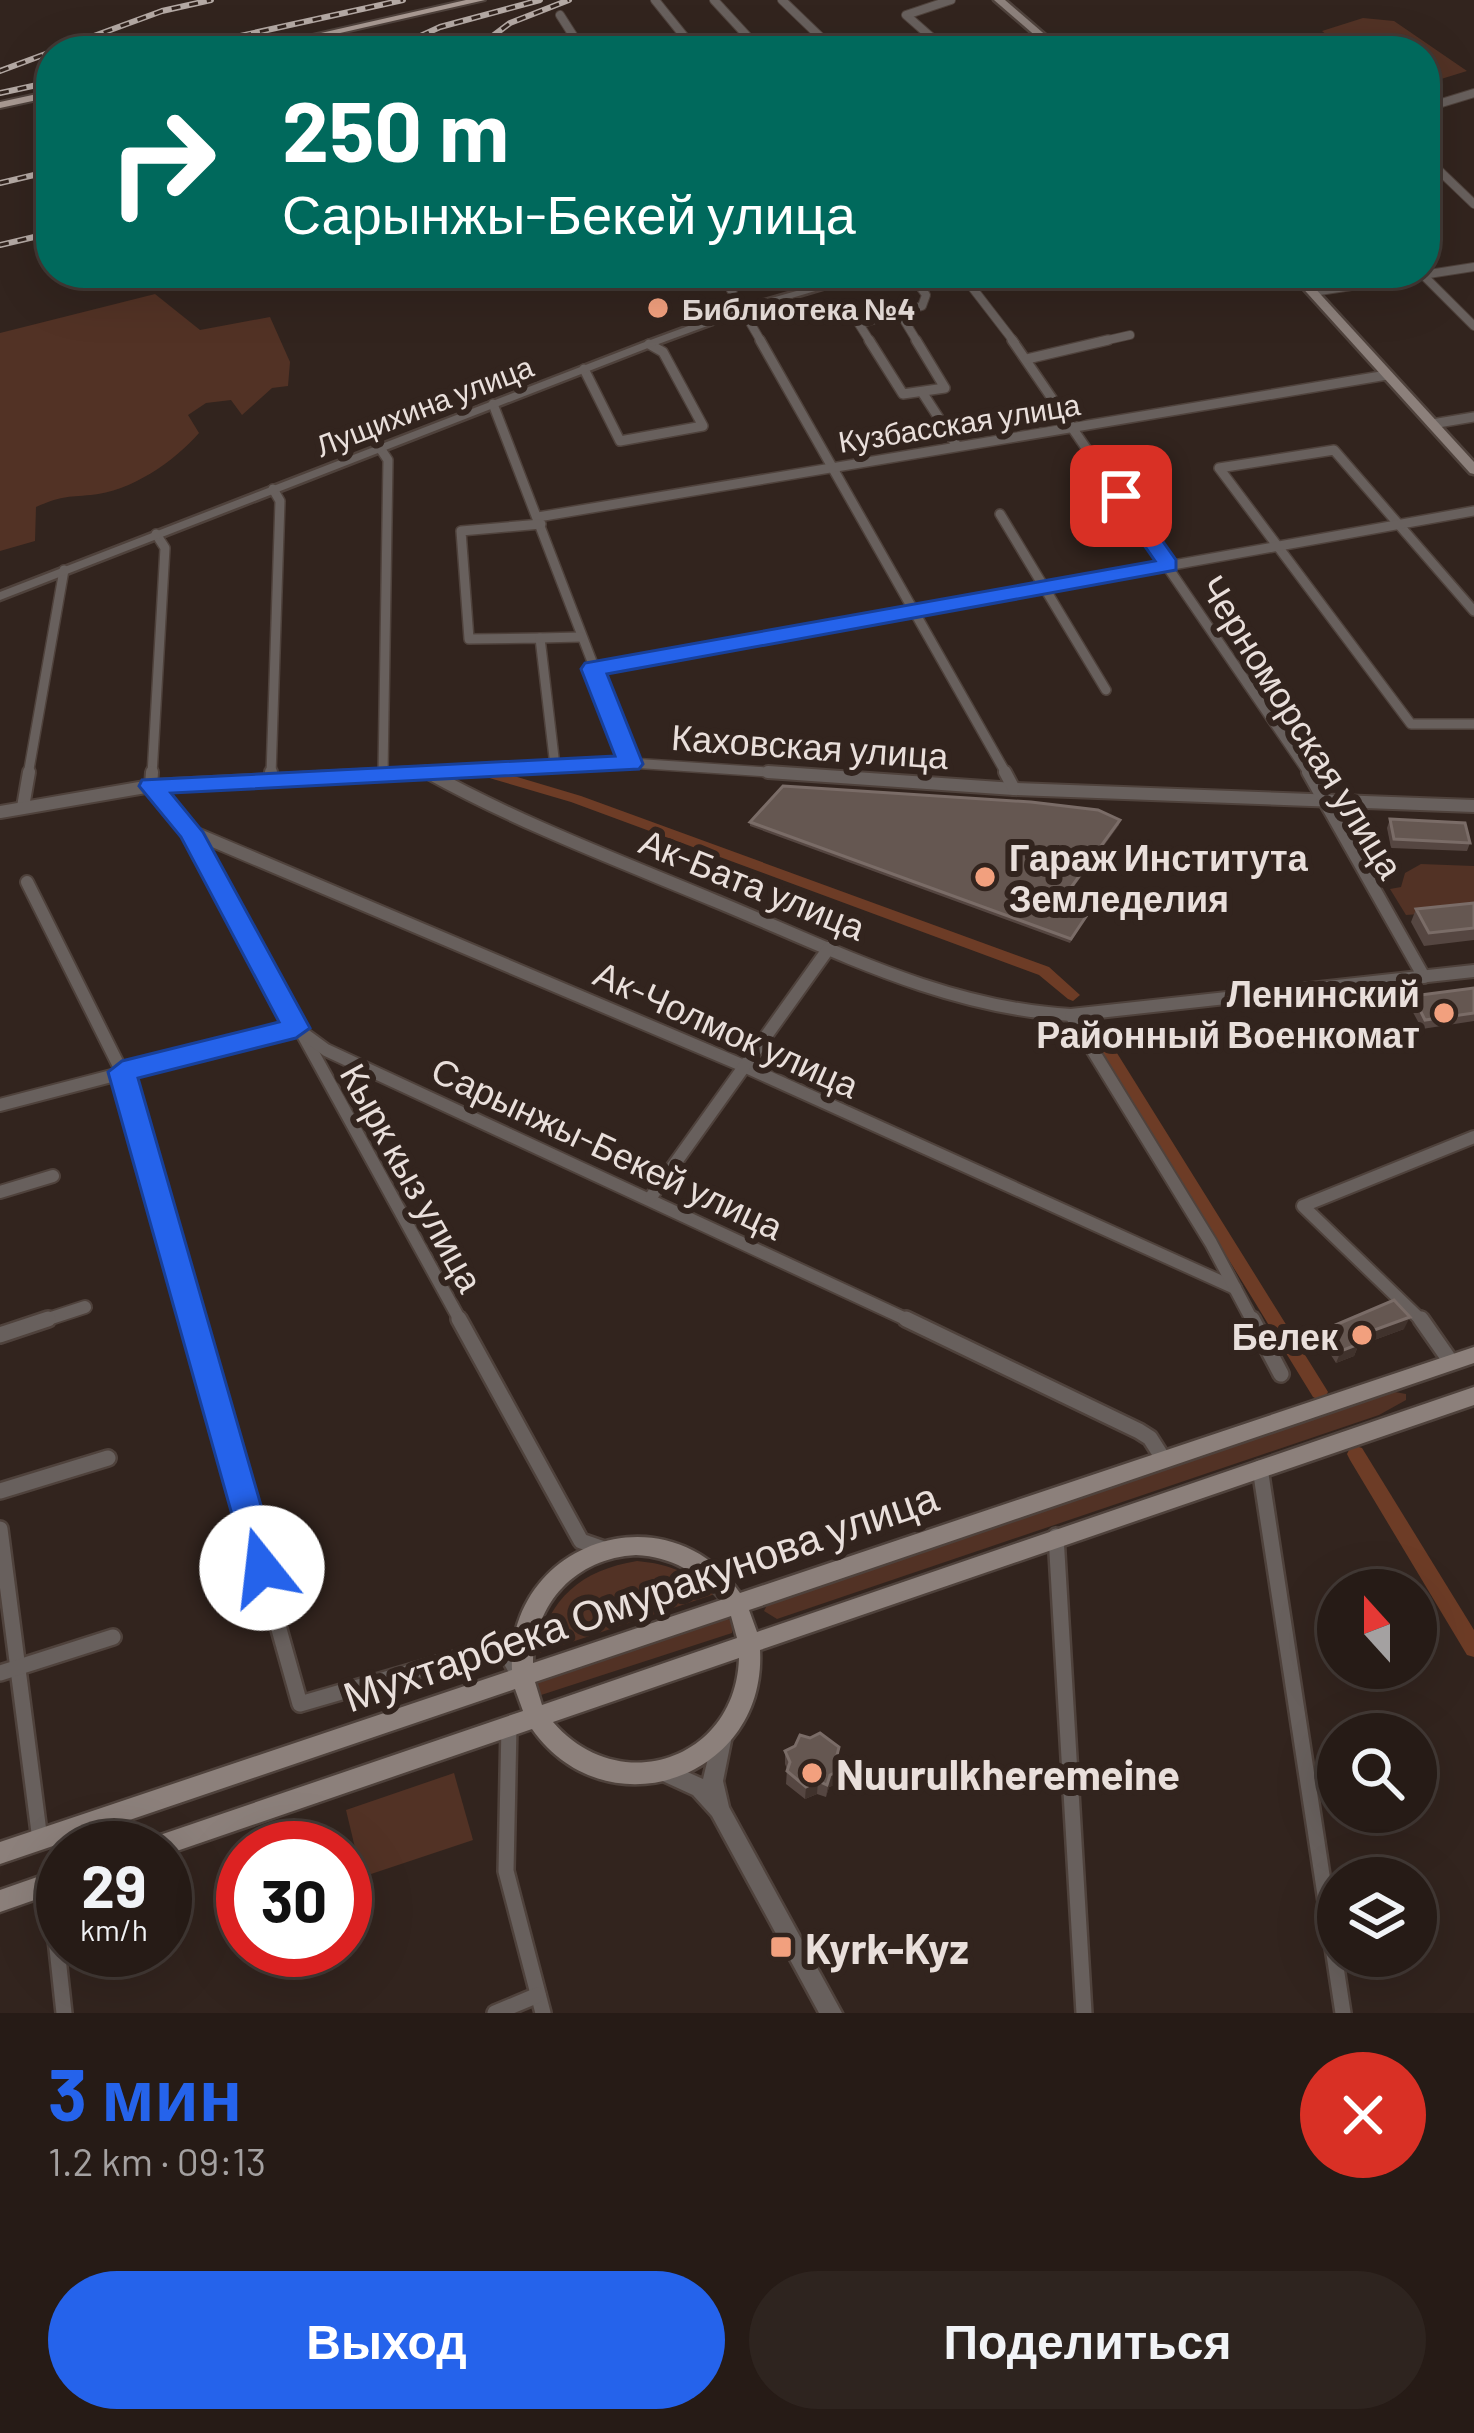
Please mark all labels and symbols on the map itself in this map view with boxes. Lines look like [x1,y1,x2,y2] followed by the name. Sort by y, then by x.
[682,290,916,326] place label: Библиотека №4
[645,295,671,321] marker: Библиотека №4
[310,347,538,463] street label: Лущихина улица
[836,385,1083,459] street label: Кузбасская улица
[1070,445,1172,547] pin
[1191,567,1414,887] street label: Черноморская улица
[670,714,951,777] street label: Каховская улица
[634,818,873,949] street label: Ак-Бата улица
[1009,835,1309,920] place label: Гараж Института Земледелия
[972,864,998,890] marker: Гараж Института Земледелия
[588,950,867,1107] street label: Ак-Чолмок улица
[1036,971,1420,1055] place label: Ленинский Районный Военкомат
[1431,1000,1457,1026] marker: Ленинский Районный Военкомат
[425,1047,791,1249] street label: Сарынжы-Бекей улица
[332,1055,494,1300] street label: Кырк кыз улица
[1232,1314,1339,1357] place label: Белек
[1349,1322,1375,1348] marker: Белек
[336,1469,945,1721] street label: Мухтарбека Омуракунова улица
[199,1505,325,1631] position arrow
[1317,1569,1437,1689] north arrow
[836,1748,1180,1798] place label: Nuurulkheremeine
[799,1760,825,1786] marker: Nuurulkheremeine
[216,1821,372,1977] speed limit sign: 30
[805,1922,969,1973] place label: Kyrk-Kyz
[768,1934,794,1960] marker: Kyrk-Kyz

